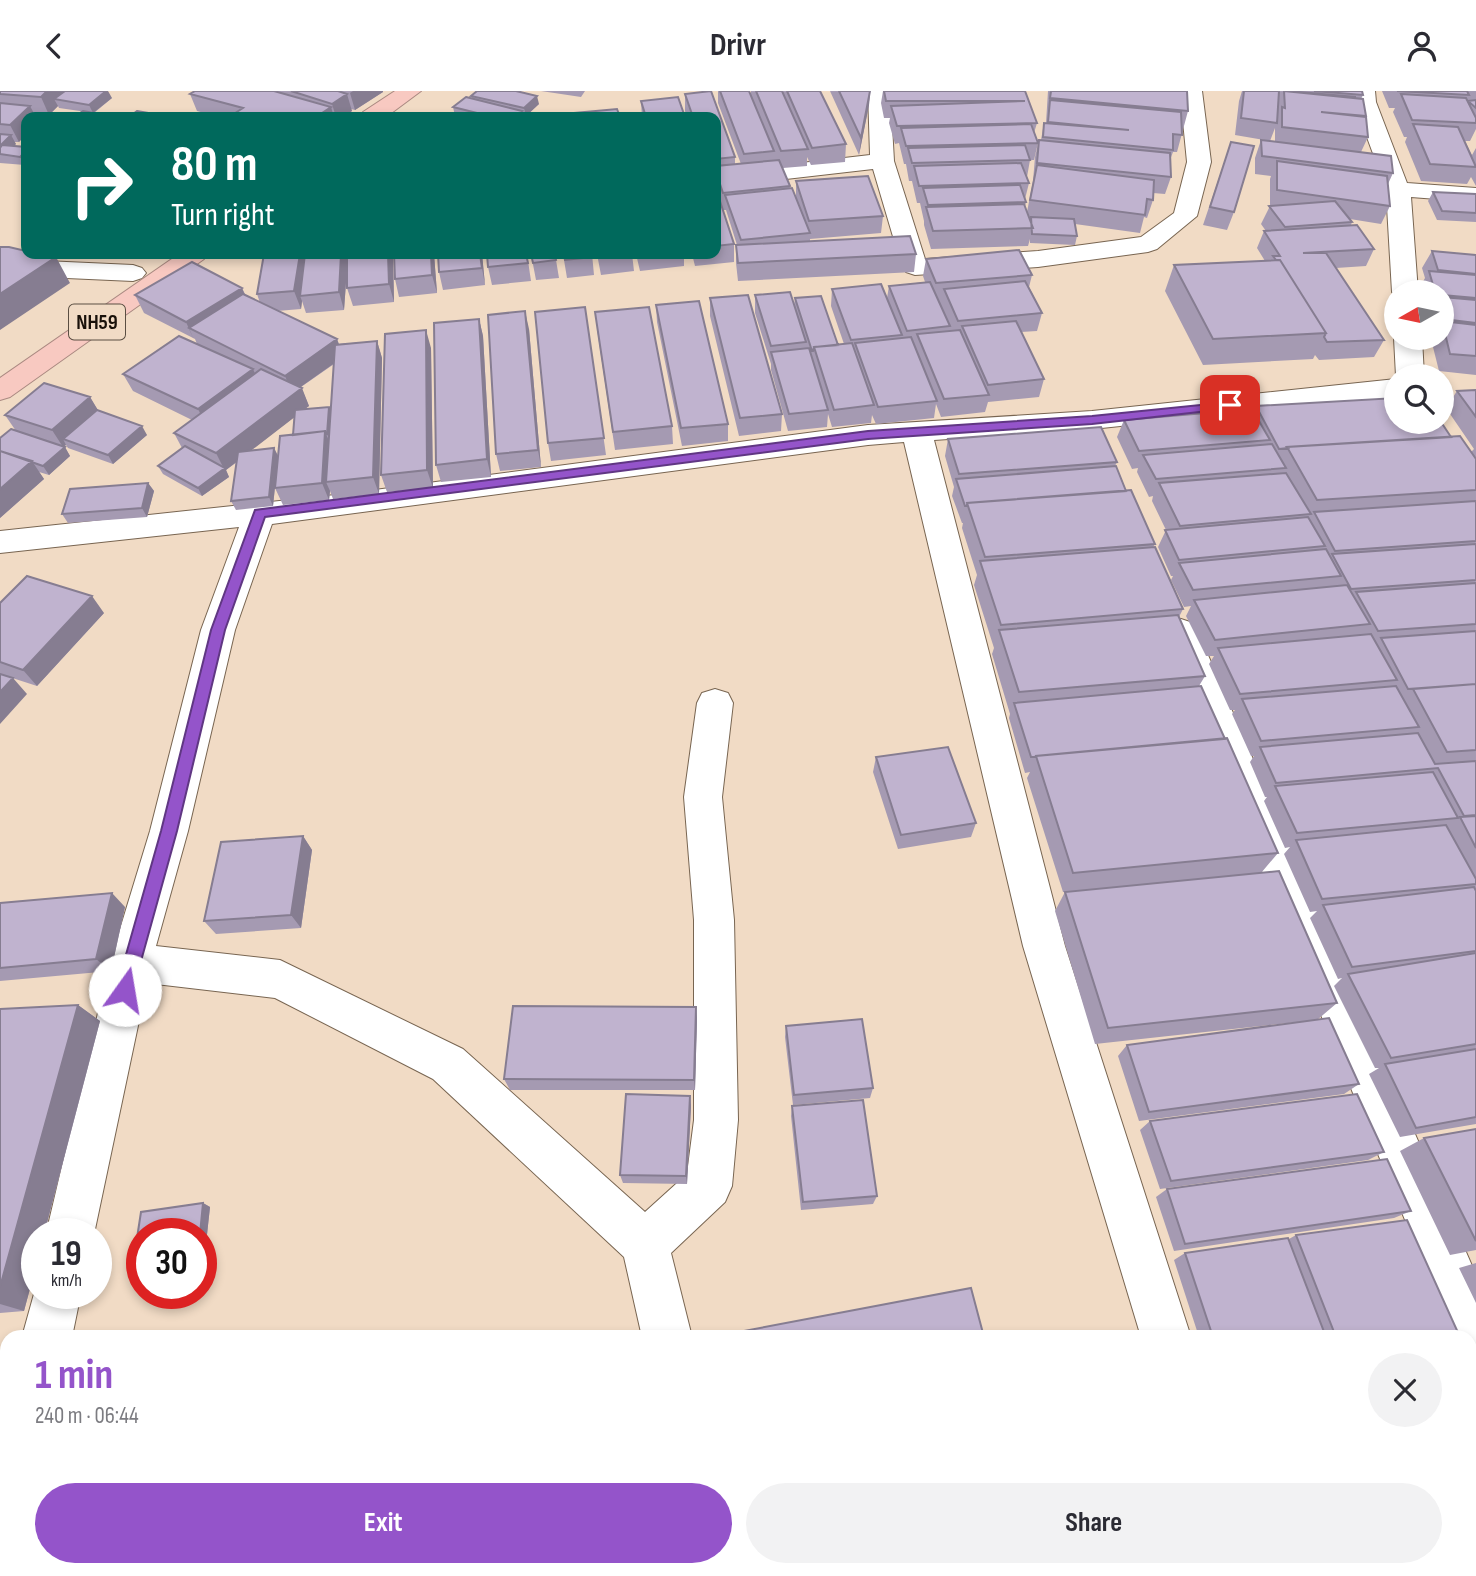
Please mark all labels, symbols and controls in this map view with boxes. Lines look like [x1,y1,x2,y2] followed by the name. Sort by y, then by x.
[710,26,766,65] text: Drivr
[35,27,73,65] icon: back
[1403,27,1441,65] icon: person
[171,136,258,195] text: 80 m
[56,140,147,231] icon: right
[171,196,275,235] text: Turn right
[1384,280,1454,350] north arrow
[1384,280,1454,434] map controls
[69,305,125,339] road number: NH59
[1384,364,1454,434] button: search
[1200,375,1260,435] pin
[1211,386,1249,424] icon: arrive
[88,953,162,1027] position arrow
[126,1218,217,1309] speed limit sign: 30
[51,1233,82,1276] text: 19
[51,1270,82,1291] text: km/h
[35,1350,113,1401] text: 1 min
[1368,1353,1442,1427] button: close
[35,1402,139,1430] text: 240 m · 06:44
[35,1483,732,1563] button: Exit
[746,1483,1442,1563] button: Share

